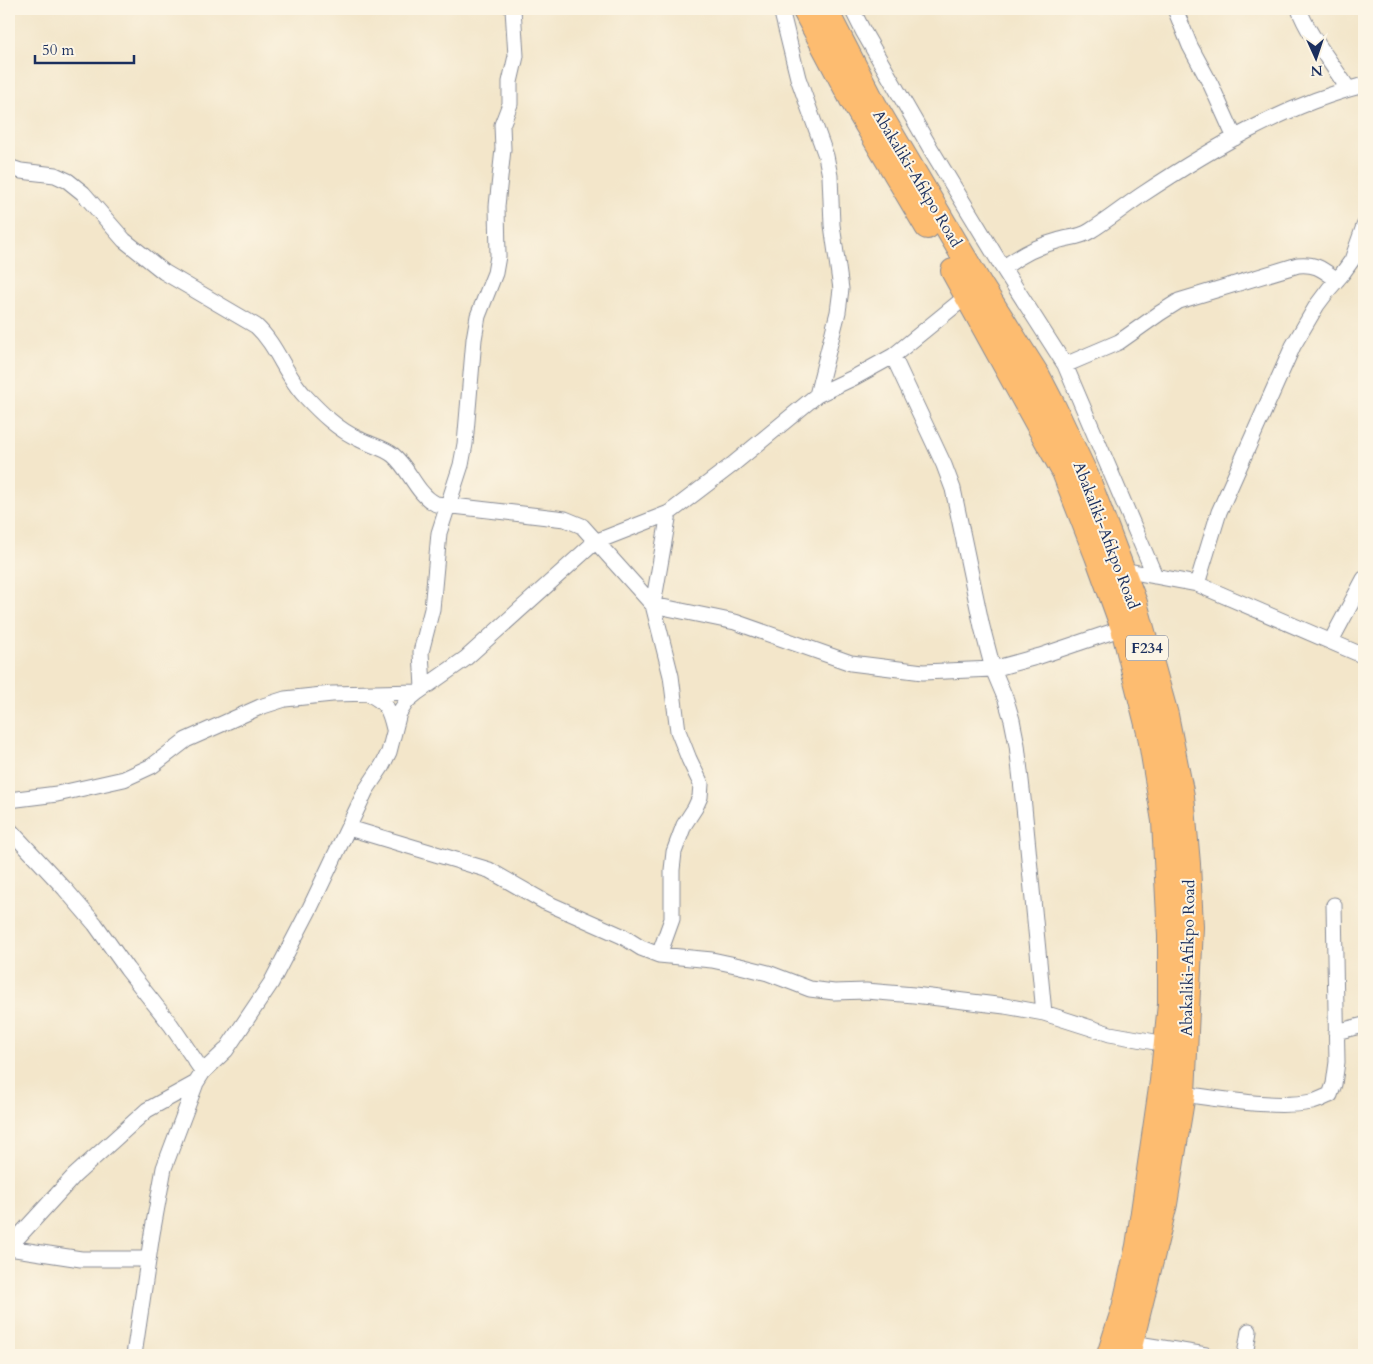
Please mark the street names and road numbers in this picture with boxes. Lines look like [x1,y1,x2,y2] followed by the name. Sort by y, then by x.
[867,106,967,252] street label: Abakaliki-Afikpo Road
[1068,458,1145,613] street label: Abakaliki-Afikpo Road
[1126,636,1168,660] road number: F234
[1176,879,1200,1037] street label: Abakaliki-Afikpo Road

